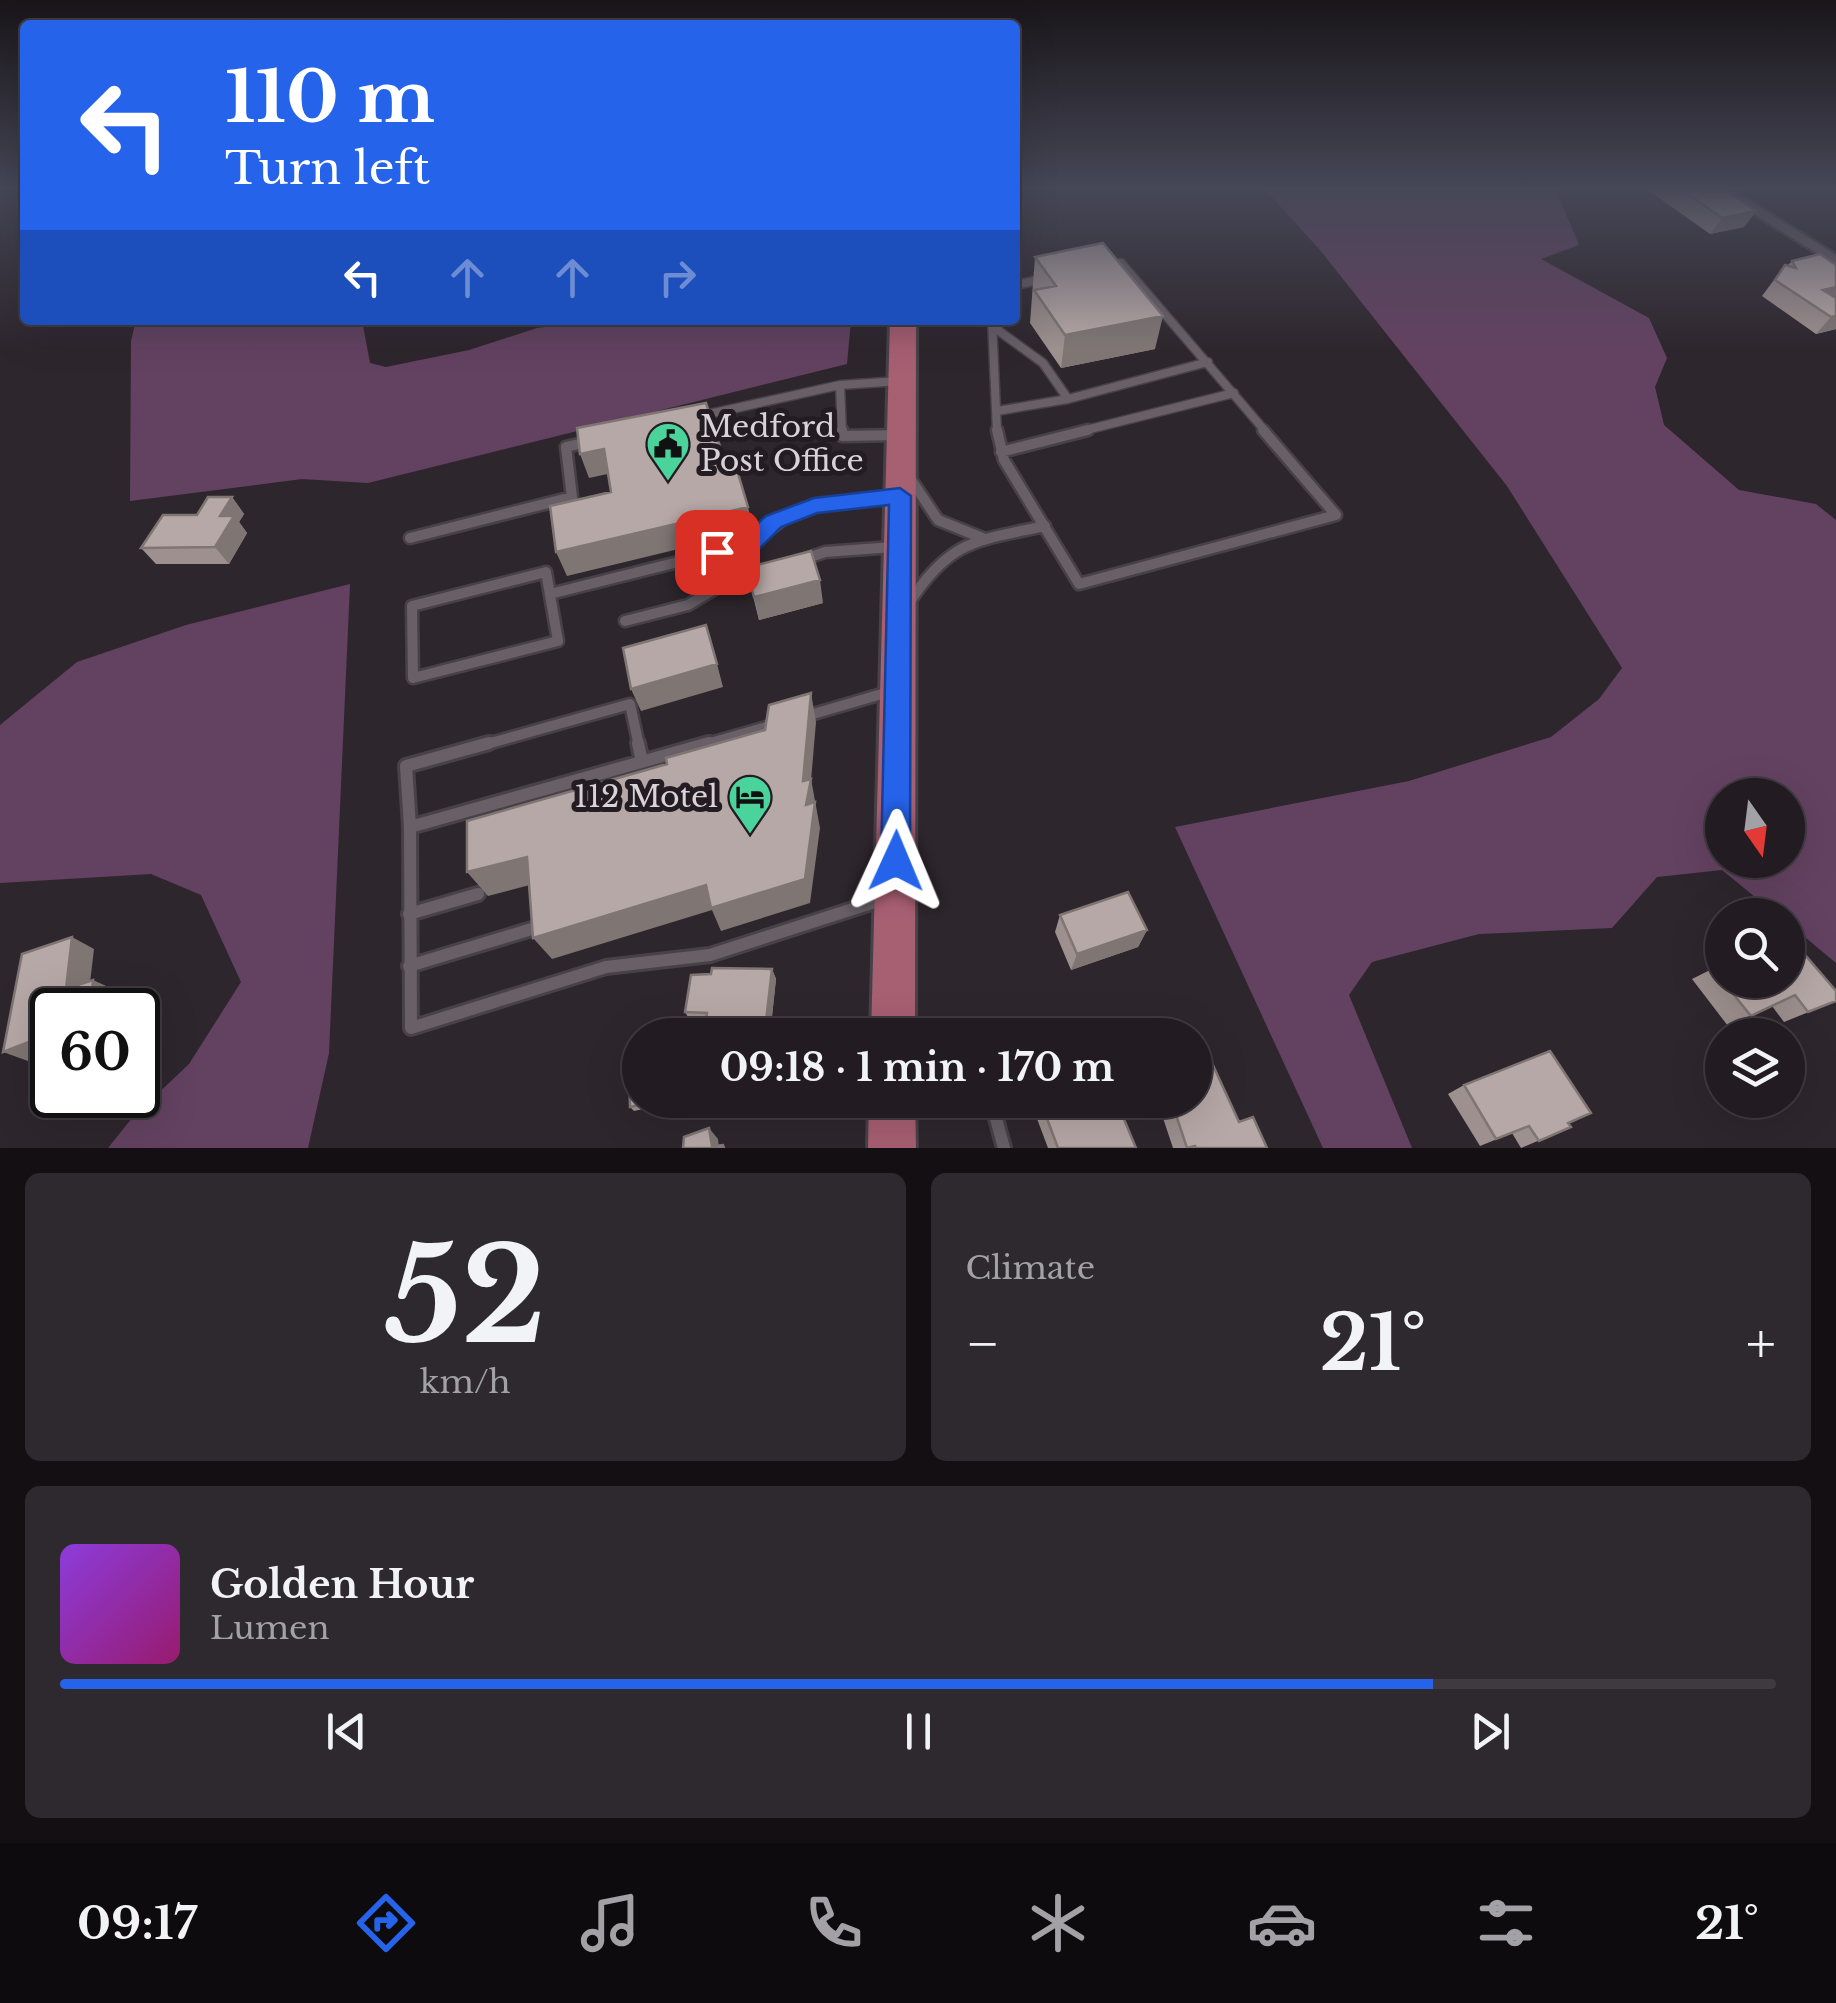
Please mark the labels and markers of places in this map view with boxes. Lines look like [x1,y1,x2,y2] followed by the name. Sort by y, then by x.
[700,408,864,479] place label: Medford Post Office
[645,421,691,482] public building icon: Medford Post Office
[675,510,760,595] pin
[727,774,773,835] hotel icon: 112 Motel
[574,778,718,815] place label: 112 Motel

